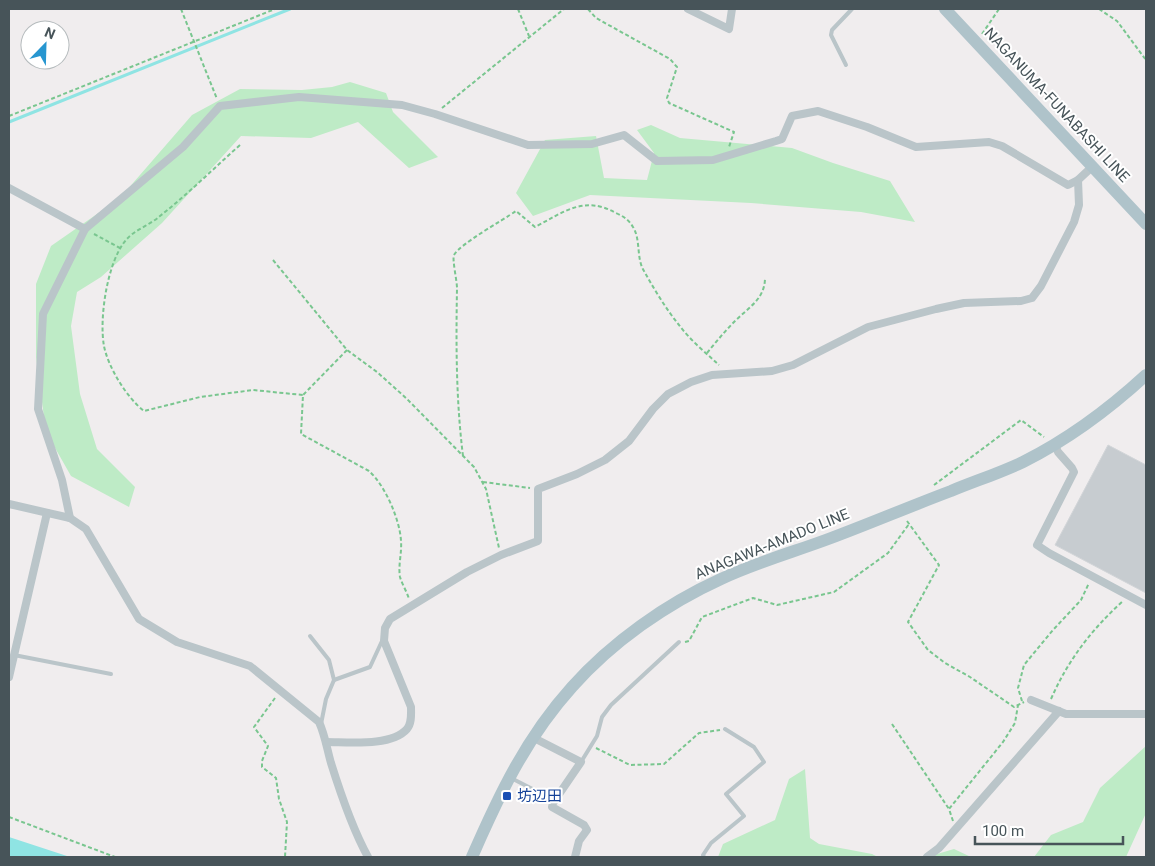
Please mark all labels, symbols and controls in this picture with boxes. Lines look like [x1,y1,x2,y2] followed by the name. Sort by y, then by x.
[20,20,70,70] north arrow
[42,24,58,42] text: N
[981,24,1134,186] street label: NAGANUMA-FUNABASHI LINE
[692,505,852,583] street label: ANAGAWA-AMADO LINE
[517,787,562,805] place label: 坊辺田
[501,790,513,802] marker: 坊辺田
[975,814,1122,846] scale bar
[982,822,1024,840] text: 100 m

